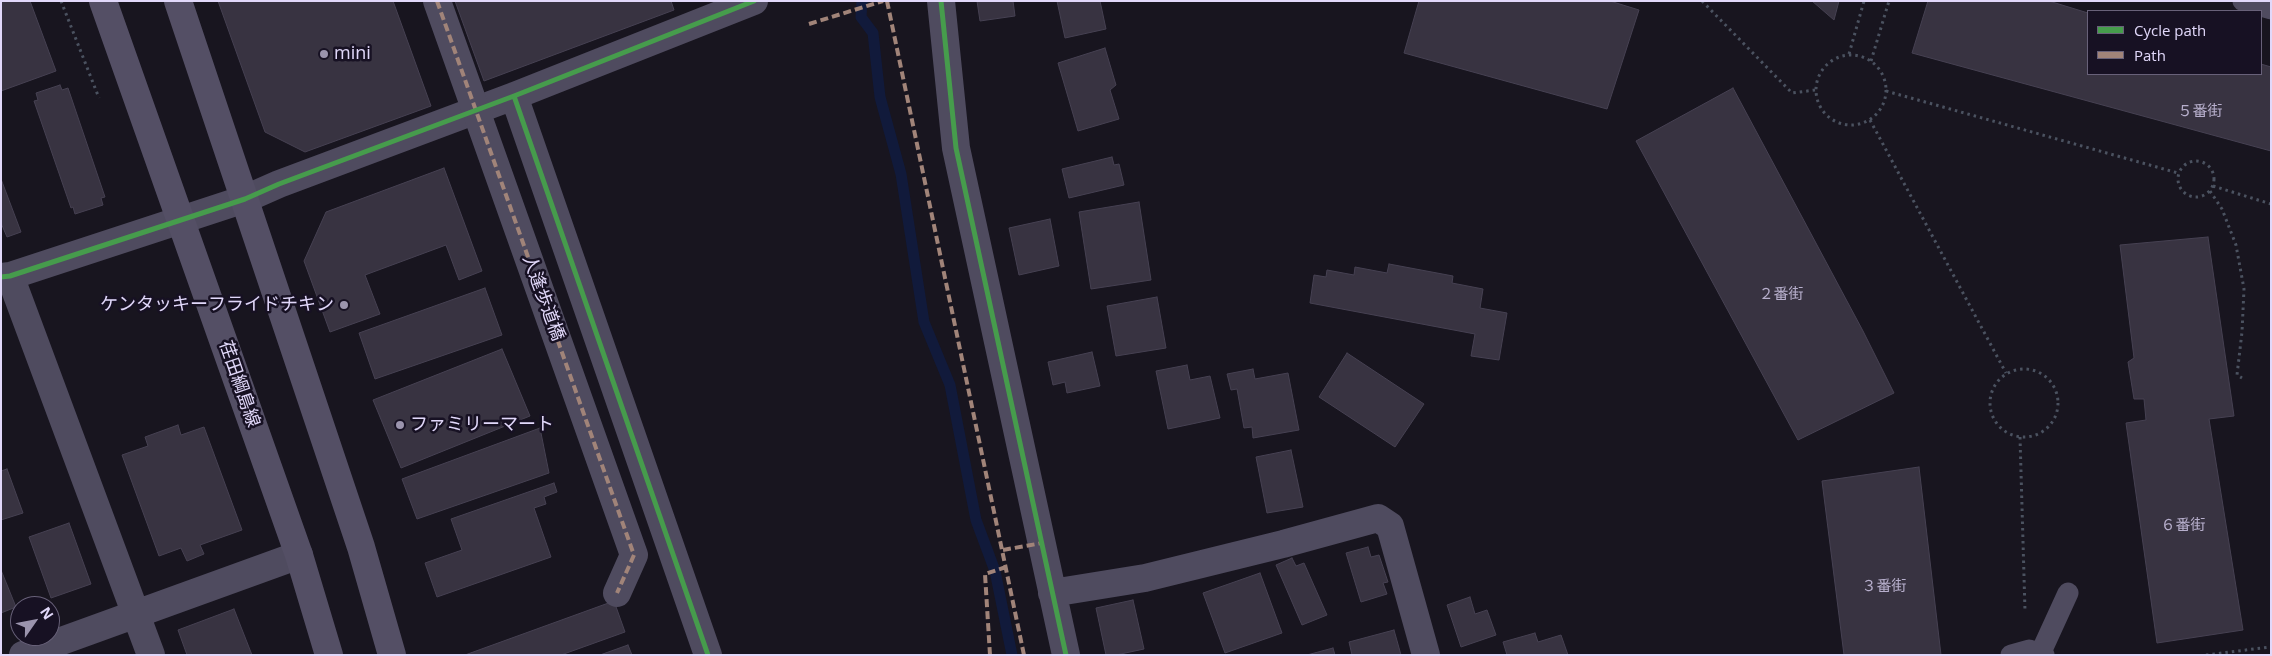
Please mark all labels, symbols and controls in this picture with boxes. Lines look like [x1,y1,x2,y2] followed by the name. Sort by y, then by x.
[2087,10,2262,75] legend
[2134,20,2206,40] text: Cycle path
[334,43,371,65] place label: mini
[2134,45,2166,65] text: Path
[318,48,330,60] marker: mini
[2178,103,2222,121] house number: ５番街
[517,252,569,344] street label: 人逢歩道橋
[1759,286,1803,304] house number: ２番街
[100,294,334,316] place label: ケンタッキーフライドチキン
[338,299,350,311] marker: ケンタッキーフライドチキン
[214,338,264,430] street label: 荏田綱島線
[410,414,554,436] place label: ファミリーマート
[394,419,406,431] marker: ファミリーマート
[2161,517,2205,535] house number: ６番街
[1862,578,1906,596] house number: ３番街
[10,596,60,646] north arrow
[36,603,58,623] text: N

